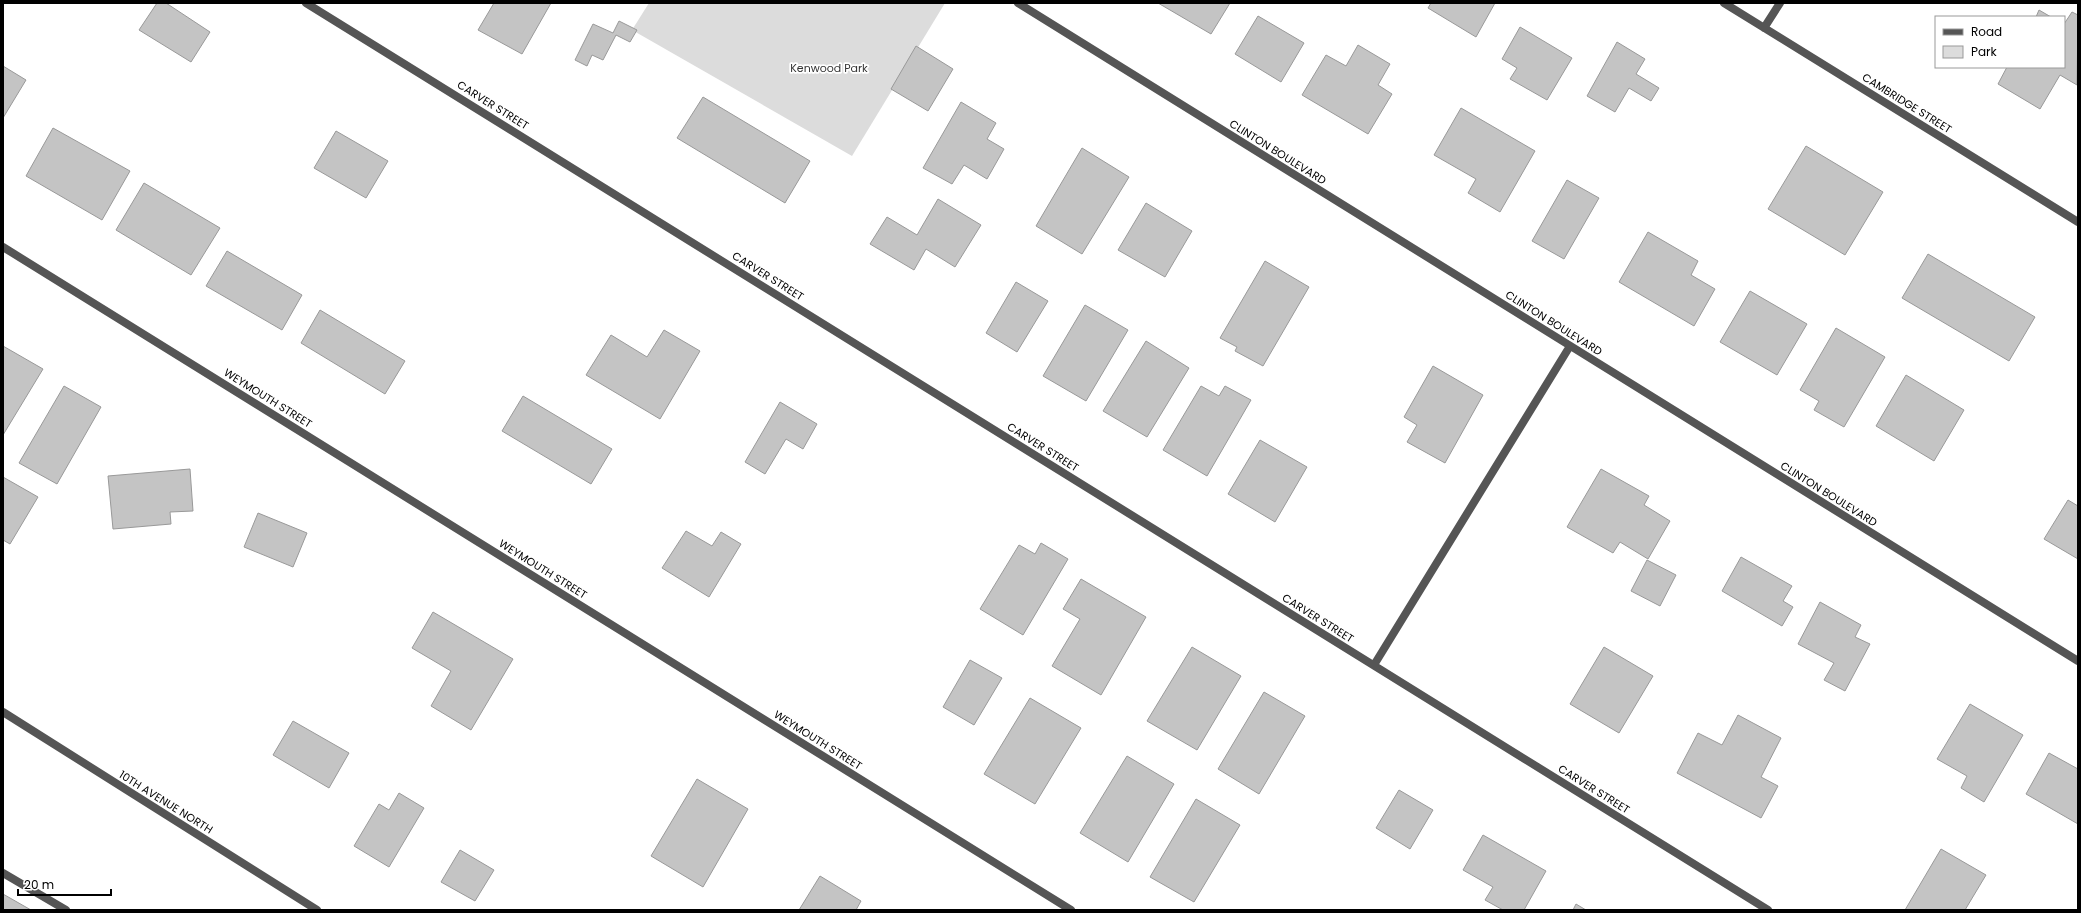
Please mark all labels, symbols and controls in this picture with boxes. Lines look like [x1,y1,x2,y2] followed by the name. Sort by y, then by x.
[1935,16,2065,68] legend
[1971,23,2002,40] text: Road
[1971,43,1998,60] text: Park
[790,60,868,76] park label: Kenwood Park
[1859,69,1955,137] street label: CAMBRIDGE STREET
[454,77,532,133] street label: CARVER STREET
[1226,116,1330,188] street label: CLINTON BOULEVARD
[729,248,807,304] street label: CARVER STREET
[1502,287,1606,359] street label: CLINTON BOULEVARD
[221,364,315,432] street label: WEYMOUTH STREET
[1004,419,1082,475] street label: CARVER STREET
[1777,458,1881,530] street label: CLINTON BOULEVARD
[496,535,590,603] street label: WEYMOUTH STREET
[1279,590,1357,646] street label: CARVER STREET
[771,706,865,774] street label: WEYMOUTH STREET
[1555,761,1633,817] street label: CARVER STREET
[116,767,216,837] street label: 10TH AVENUE NORTH
[18,871,111,897] scale bar
[24,876,54,893] text: 20 m

